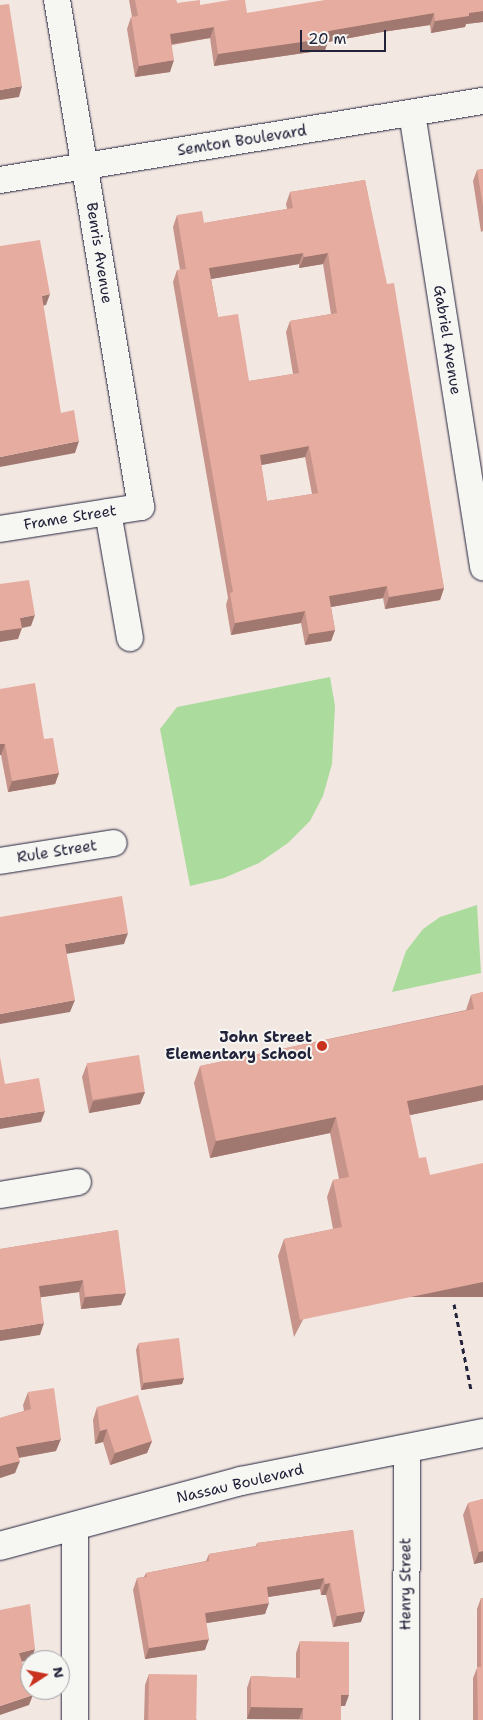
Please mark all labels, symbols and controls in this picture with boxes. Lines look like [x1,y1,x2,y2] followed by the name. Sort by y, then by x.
[303,20,389,52] scale bar
[308,29,347,49] text: 20 m
[176,122,308,160] street label: Semton Boulevard
[82,201,116,305] street label: Benris Avenue
[429,284,465,396] street label: Gabriel Avenue
[22,502,118,534] street label: Frame Street
[16,837,98,867] street label: Rule Street
[165,1028,312,1063] place label: John Street Elementary School
[316,1040,328,1052] marker: John Street Elementary School
[175,1461,305,1507] street label: Nassau Boulevard
[397,1538,415,1630] street label: Henry Street
[20,1650,70,1700] north arrow
[49,1665,69,1679] text: N

